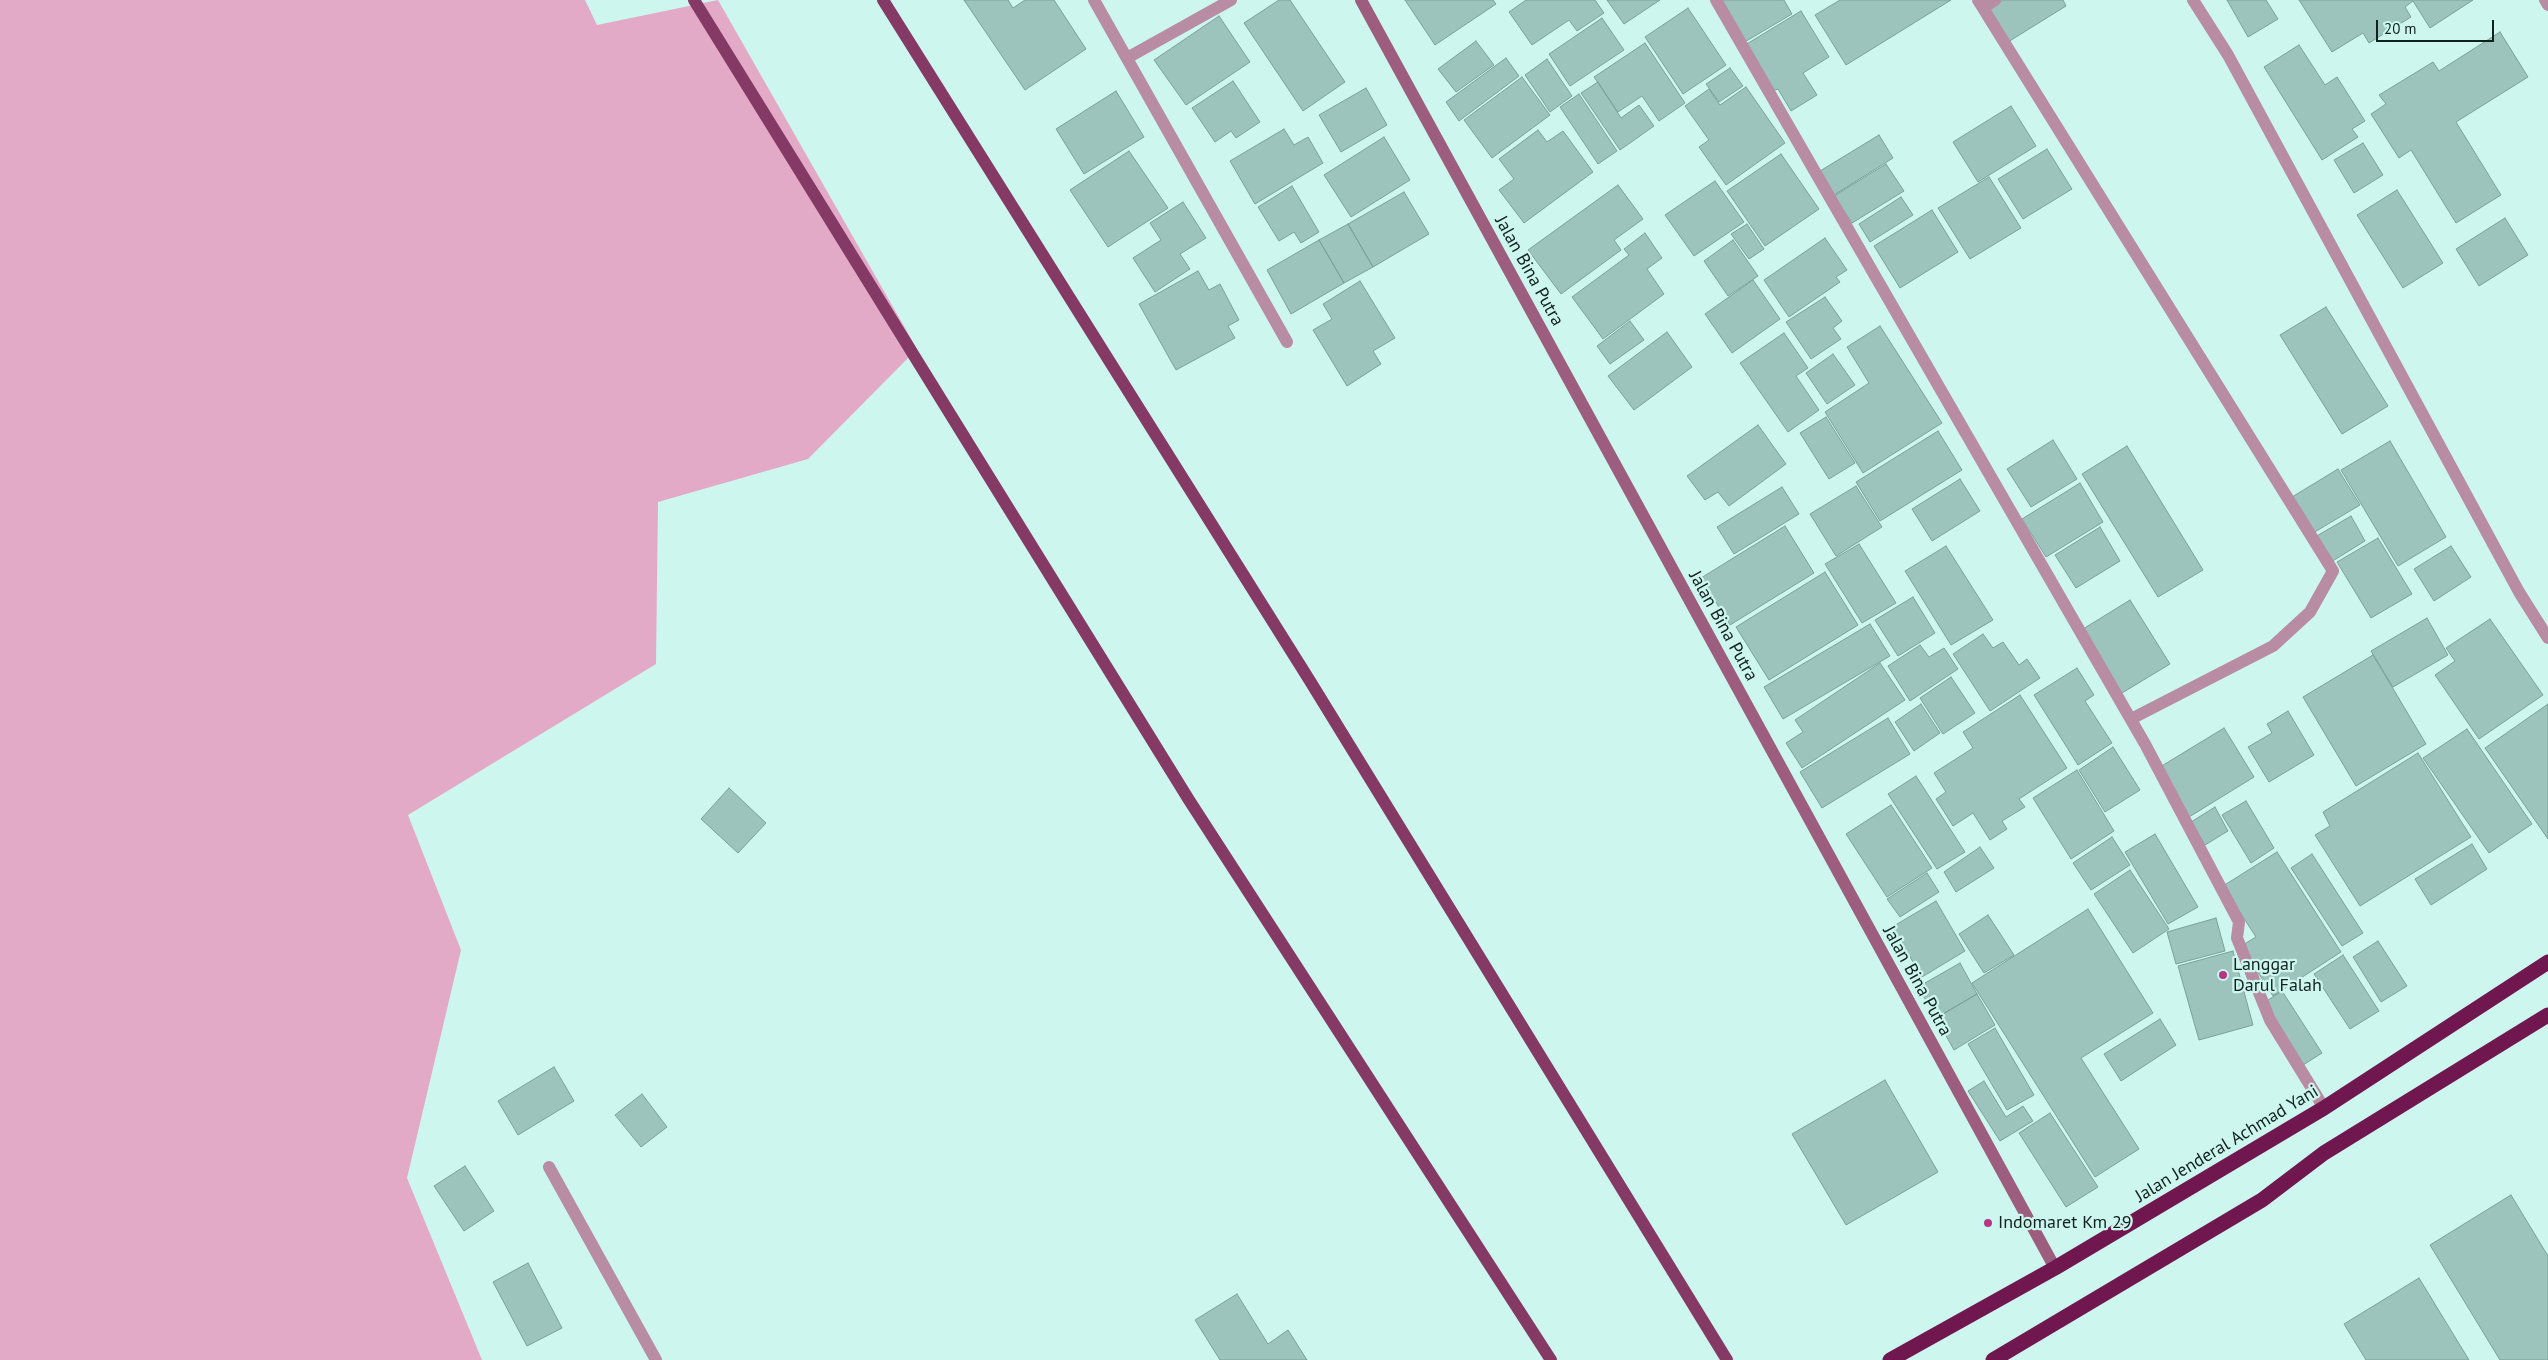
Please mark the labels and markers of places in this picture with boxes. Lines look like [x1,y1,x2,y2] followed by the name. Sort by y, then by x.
[2233,954,2322,996] place label: Langgar Darul Falah
[2217,969,2229,981] marker: Langgar Darul Falah
[1998,1212,2132,1234] place label: Indomaret Km 29
[1982,1217,1994,1229] marker: Indomaret Km 29

